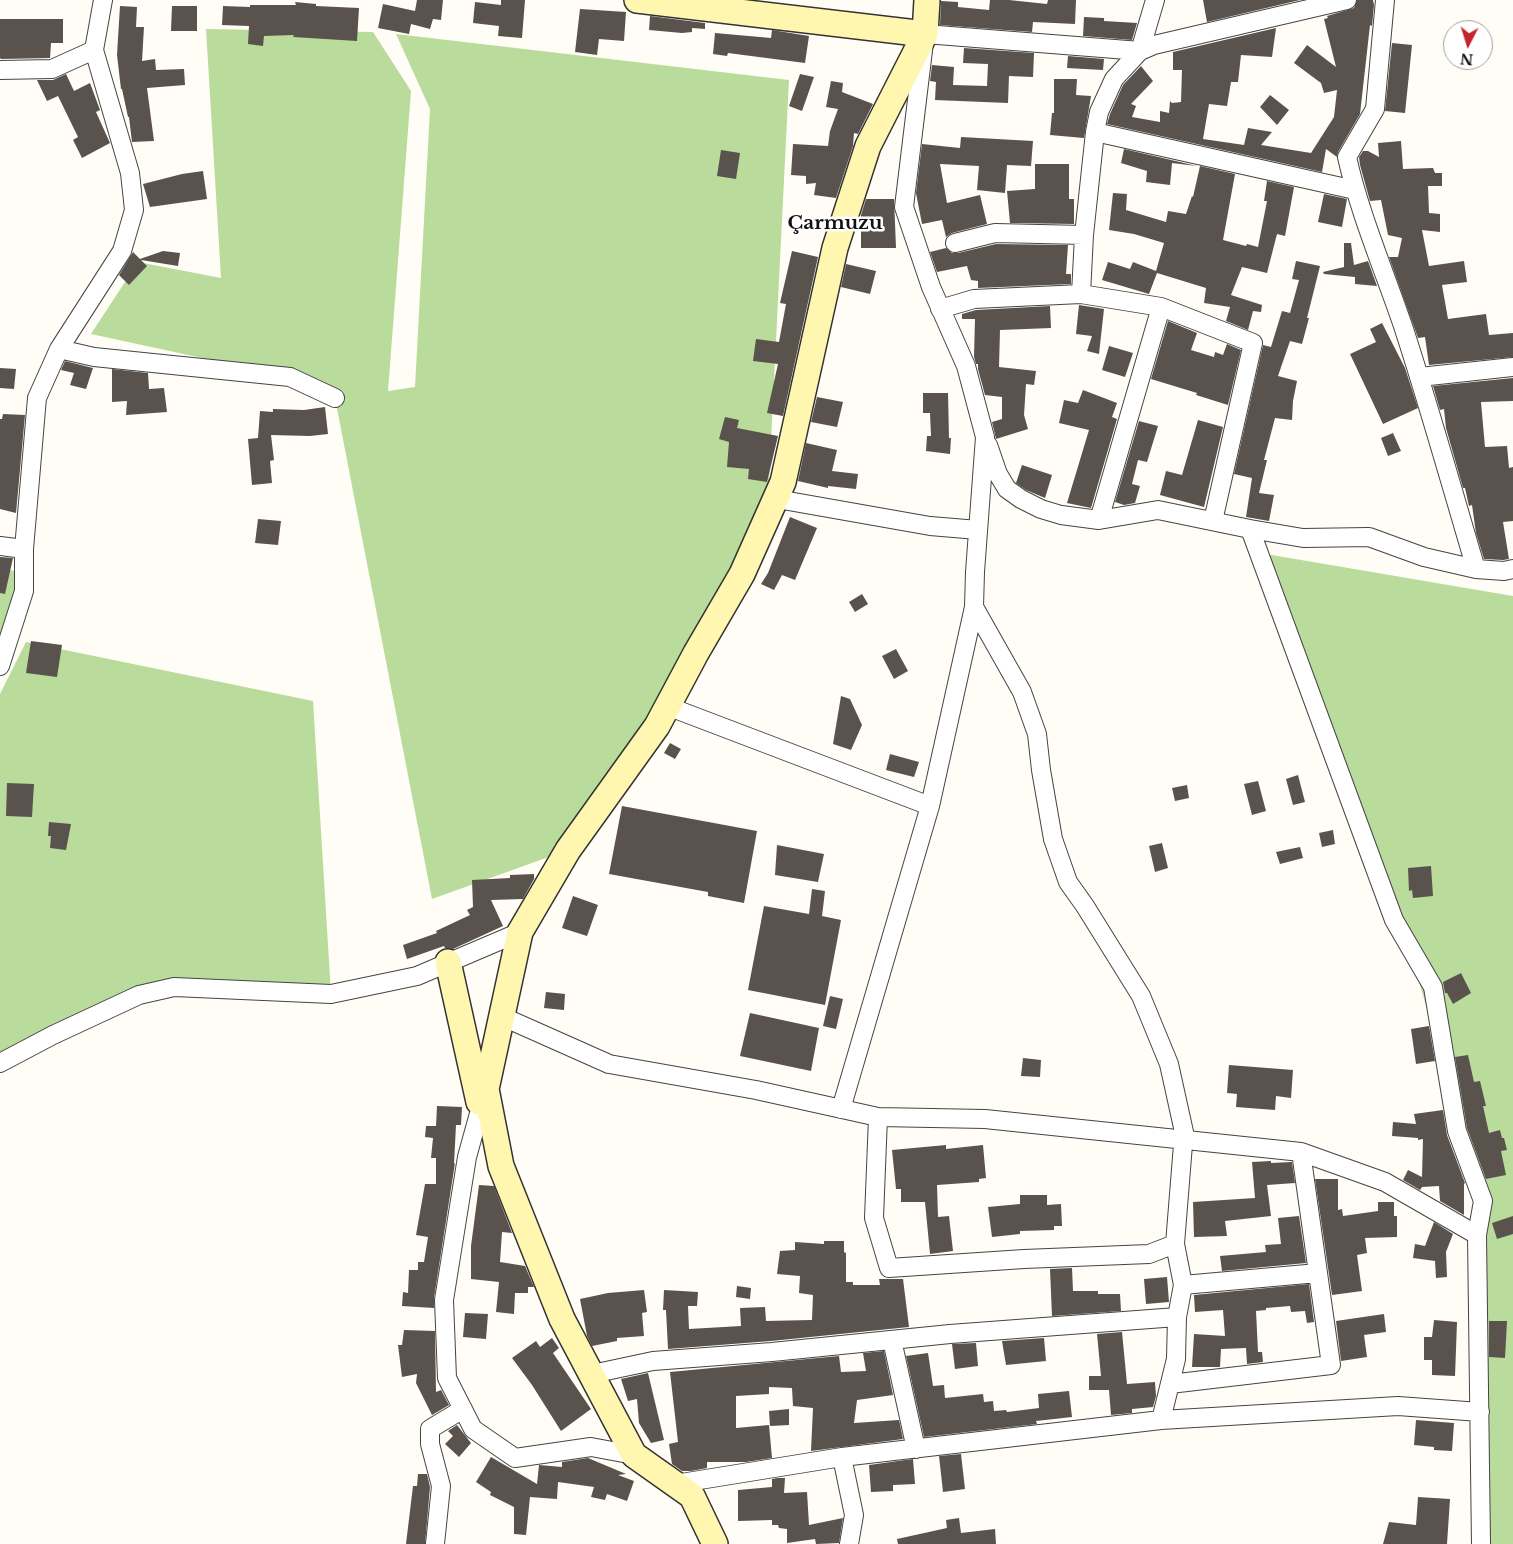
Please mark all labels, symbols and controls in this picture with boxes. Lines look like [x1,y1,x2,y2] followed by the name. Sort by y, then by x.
[1443,20,1493,70] north arrow
[1459,49,1474,68] text: N
[788,213,882,235] district label: Çarmuzu

